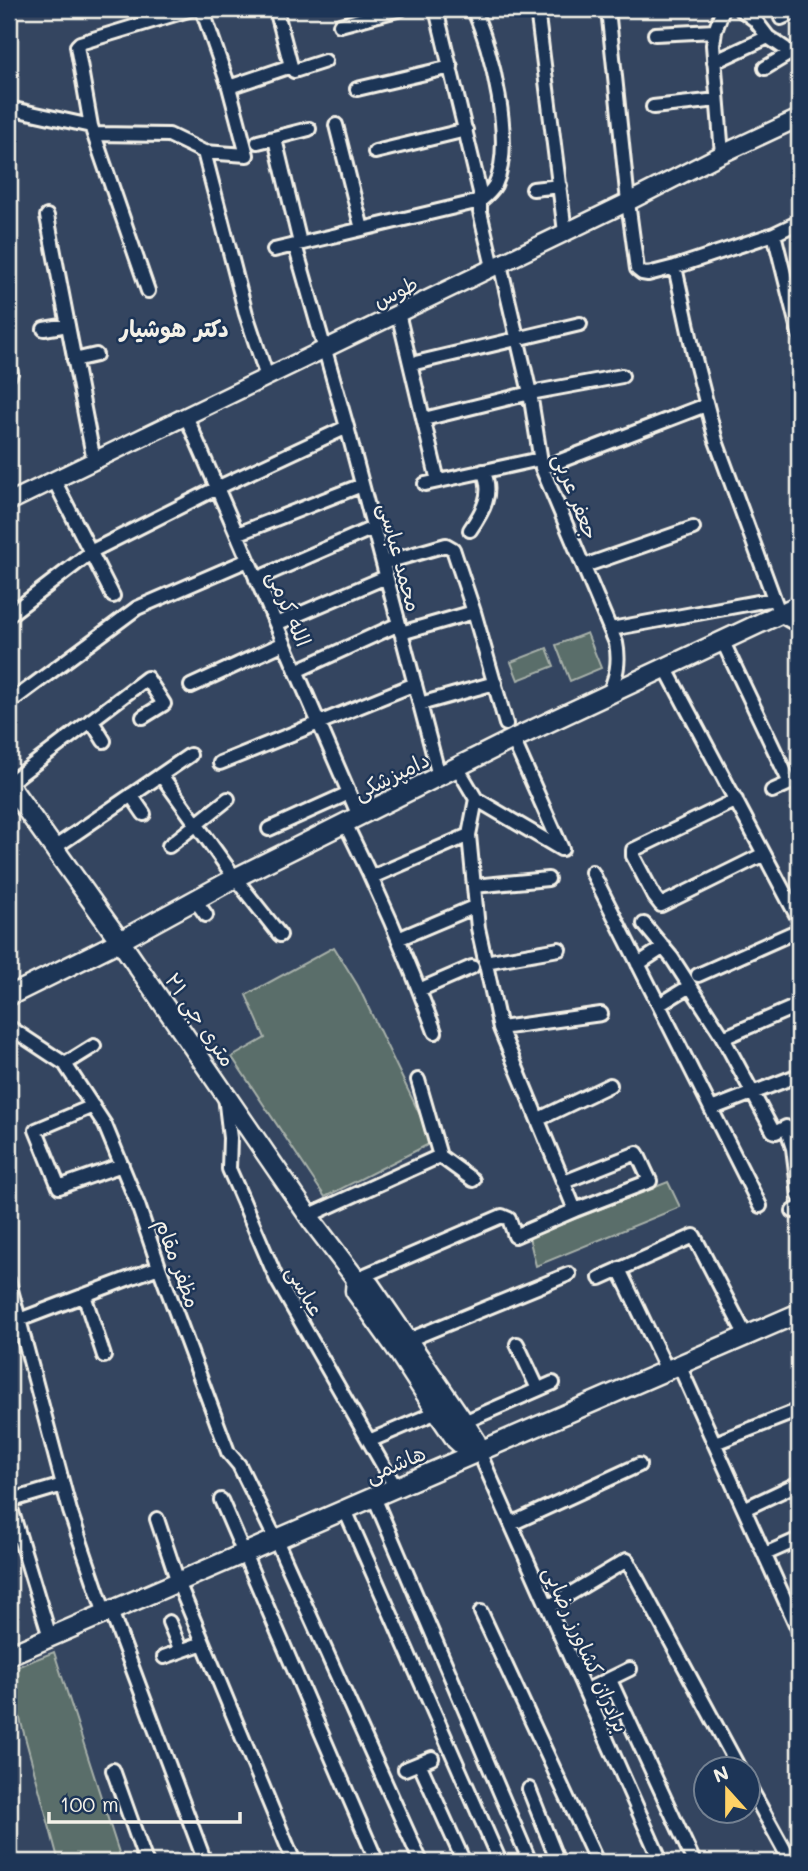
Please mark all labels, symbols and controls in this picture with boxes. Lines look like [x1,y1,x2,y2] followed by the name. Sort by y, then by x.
[368,269,422,314] street label: طوس
[117,313,229,344] district label: دکتر هوشیار
[546,449,606,544] street label: جعفر عربی
[372,500,428,615] street label: محمد عباسی
[260,566,318,651] street label: الله کرمی
[349,745,434,807] street label: دامپزشکی
[158,967,242,1072] street label: ۲۱ متری جی
[147,1215,208,1313] street label: مظفر مقام
[279,1260,331,1321] street label: عباسی
[361,1438,430,1490] street label: هاشمی
[536,1562,636,1737] street label: برادران کشاورز رضایی
[692,1756,762,1826] north arrow
[710,1759,732,1788] text: N
[49,1780,240,1824] scale bar
[60,1790,119,1817] text: 100 m

